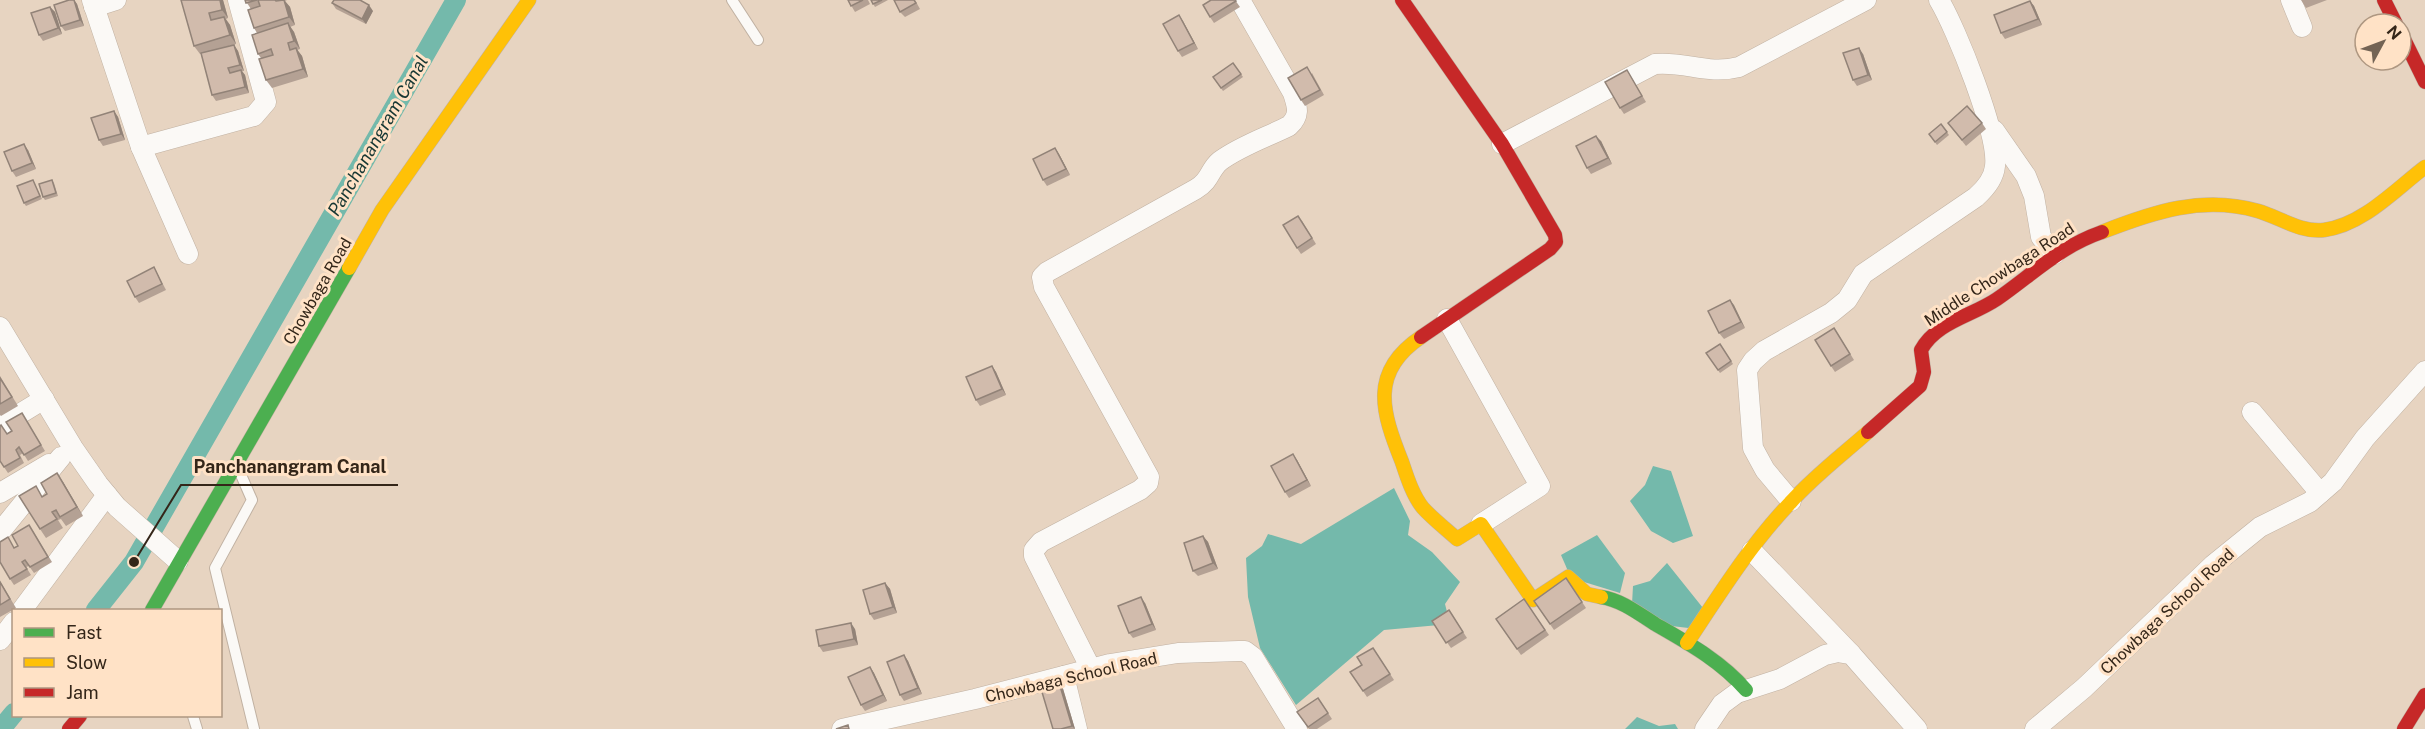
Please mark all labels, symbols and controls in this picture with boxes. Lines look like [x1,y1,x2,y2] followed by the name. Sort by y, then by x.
[2353,12,2413,72] north arrow
[2383,22,2405,43] text: N
[323,52,432,220] water label: Panchanangram Canal
[1921,219,2078,330] street label: Middle Chowbaga Road
[279,234,356,348] street label: Chowbaga Road
[181,449,398,485] callout: Panchanangram Canal
[194,456,387,477] text: Panchanangram Canal
[2097,545,2238,678] street label: Chowbaga School Road
[12,609,222,717] legend
[66,622,102,643] text: Fast
[983,648,1159,707] street label: Chowbaga School Road
[66,652,107,673] text: Slow
[66,682,99,703] text: Jam

